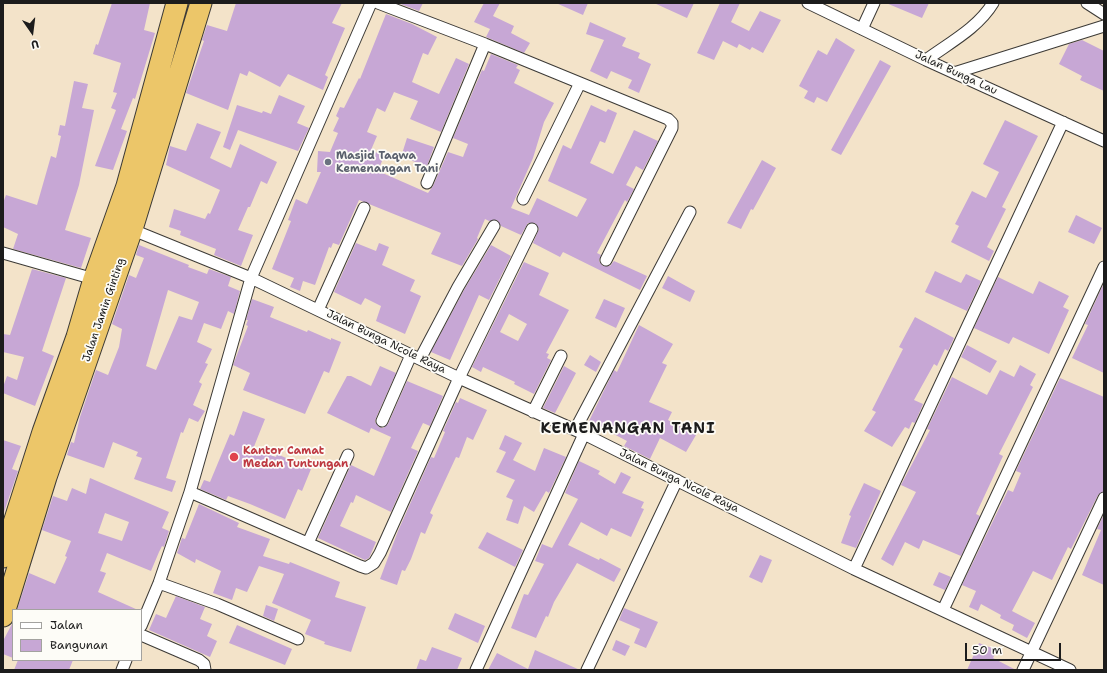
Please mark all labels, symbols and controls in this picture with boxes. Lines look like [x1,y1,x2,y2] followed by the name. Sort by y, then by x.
[12,12,52,52] north arrow
[30,36,40,52] text: U
[913,48,999,98] street label: Jalan Bunga Lau
[336,149,438,175] place label: Masjid Taqwa Kemenangan Tani
[323,157,333,167] marker: Masjid Taqwa Kemenangan Tani
[80,256,128,364] street label: Jalan Jamin Ginting
[324,307,448,377] street label: Jalan Bunga Ncole Raya
[540,420,716,438] district label: KEMENANGAN TANI
[243,444,348,470] place label: Kantor Camat Medan Tuntungan
[617,446,741,516] street label: Jalan Bunga Ncole Raya
[228,451,240,463] marker: Kantor Camat Medan Tuntungan
[12,609,142,661] legend
[50,617,83,633] text: Jalan
[967,635,1063,661] scale bar
[50,637,108,653] text: Bangunan
[972,642,1002,658] text: 50 m

